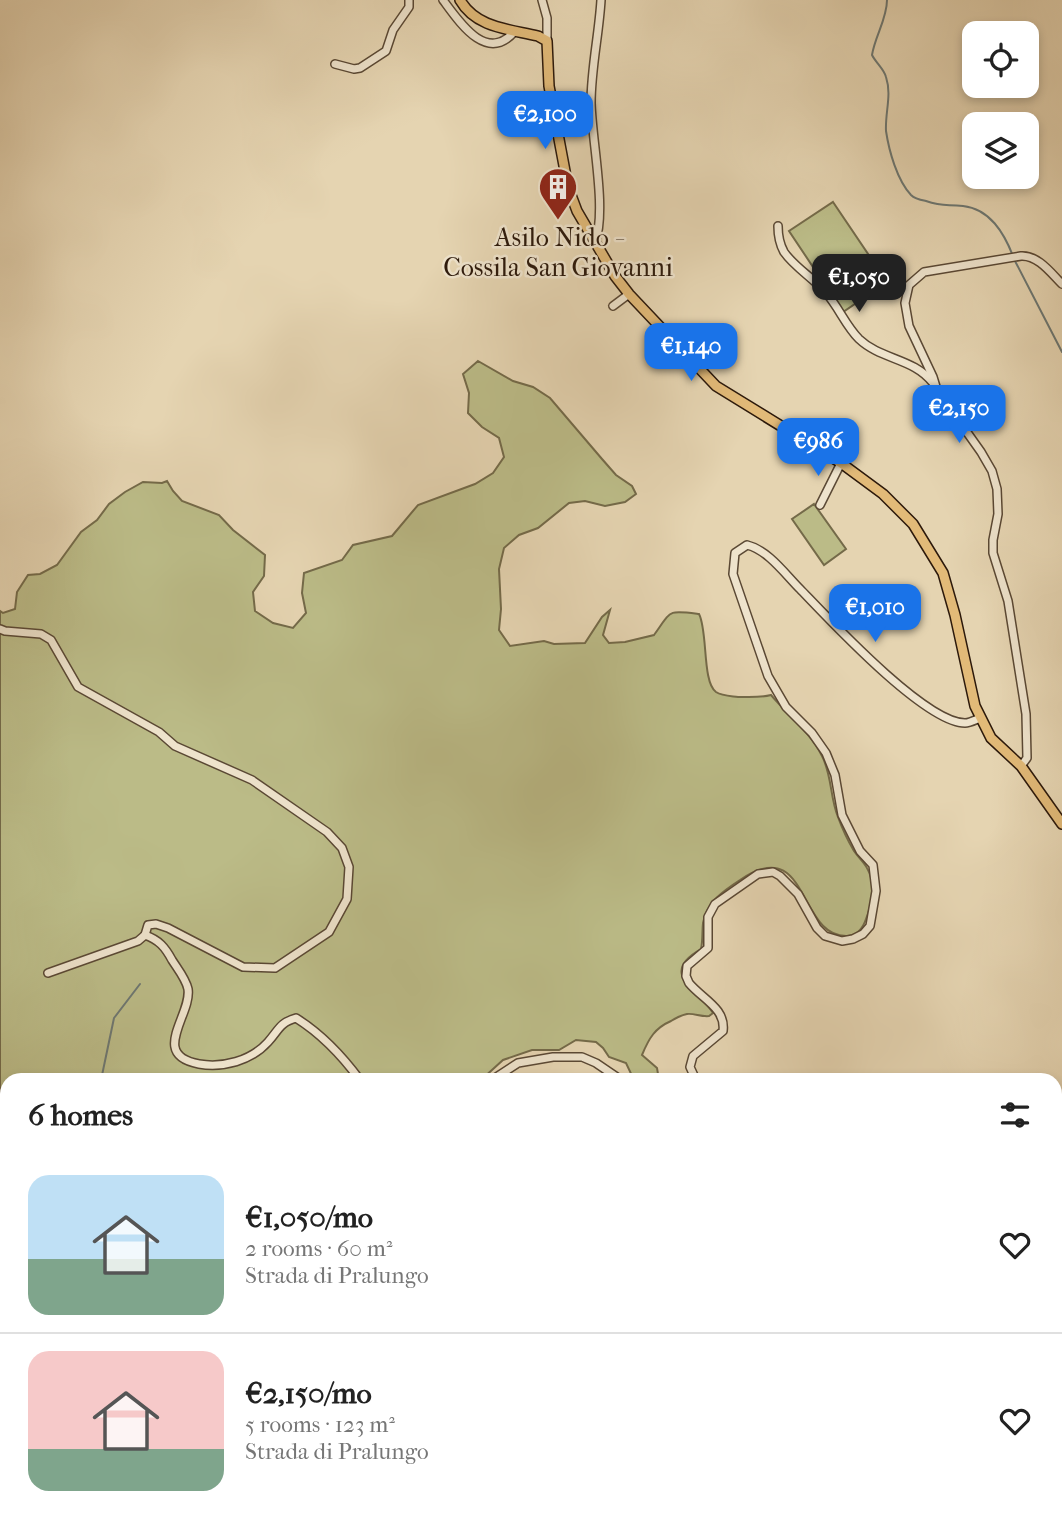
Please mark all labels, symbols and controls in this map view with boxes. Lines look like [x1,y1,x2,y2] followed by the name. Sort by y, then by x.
[962,21,1039,189] map controls
[962,21,1039,98] button: locate
[488,92,602,151] pin: €2,100
[513,100,577,127] text: €2,100
[962,112,1039,189] button: layers
[537,166,579,221] building icon: Asilo Nido - Cossila San Giovanni
[443,222,673,283] place label: Asilo Nido - Cossila San Giovanni
[802,254,916,314] pin: €1,050
[828,263,890,290] text: €1,050
[634,324,748,383] pin: €1,140
[660,332,722,359] text: €1,140
[902,386,1016,445] pin: €2,150
[929,394,989,421] text: €2,150
[777,419,859,478] pin: €986
[793,427,843,454] text: €986
[818,584,932,644] pin: €1,010
[845,593,905,620] text: €1,010
[996,1096,1034,1134] icon: filters
[28,1098,133,1133] text: 6 homes
[245,1200,373,1235] text: €1,050/mo
[84,1203,168,1287] icon: home
[996,1226,1034,1264] icon: heart
[245,1235,392,1262] text: 2 rooms · 60 m²
[245,1262,429,1289] text: Strada di Pralungo
[245,1376,372,1411] text: €2,150/mo
[84,1379,168,1463] icon: home
[996,1402,1034,1440] icon: heart
[245,1411,395,1438] text: 5 rooms · 123 m²
[245,1438,429,1465] text: Strada di Pralungo

